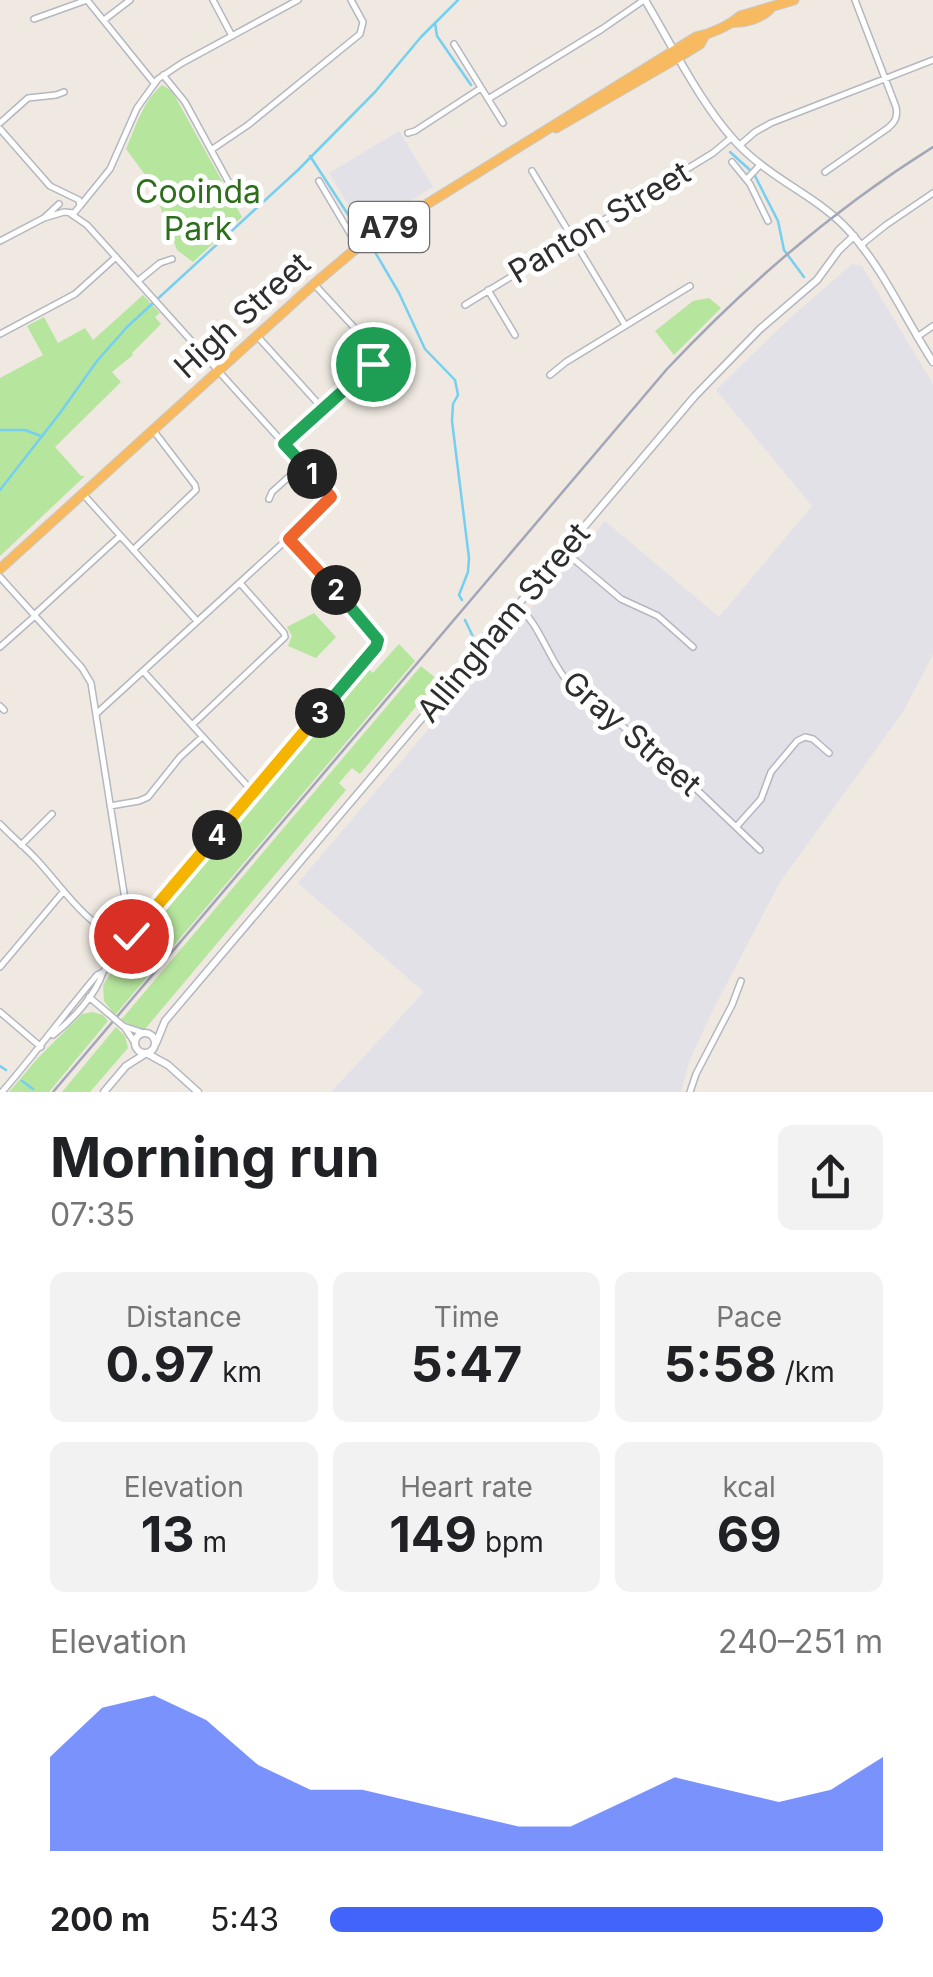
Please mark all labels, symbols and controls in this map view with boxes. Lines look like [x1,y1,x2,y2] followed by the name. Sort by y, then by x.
[501,153,697,291] street label: Panton Street
[135,172,261,248] park label: Cooinda Park
[349,202,429,252] road number: A79
[166,244,318,386] street label: High Street
[331,322,416,407] pin
[346,337,401,392] icon: arrive
[287,449,337,499] pin: 1
[306,457,318,491] text: 1
[408,514,598,730] street label: Allingham Street
[311,565,361,615] pin: 2
[327,573,345,607] text: 2
[555,662,709,804] street label: Gray Street
[295,688,345,738] pin: 3
[311,696,329,730] text: 3
[192,810,242,860] pin: 4
[208,818,226,852] text: 4
[89,894,174,979] pin
[104,909,159,964] icon: check
[50,1124,380,1190] text: Morning run
[778,1125,883,1230] button: share
[50,1195,135,1234] text: 07:35
[126,1300,242,1334] text: Distance
[434,1300,499,1334] text: Time
[716,1300,782,1334] text: Pace
[105,1334,214,1394] text: 0.97
[411,1334,522,1394] text: 5:47
[664,1334,777,1394] text: 5:58
[214,1355,262,1389] text: km
[777,1355,835,1389] text: /km
[124,1470,244,1504] text: Elevation
[400,1470,533,1504] text: Heart rate
[722,1470,776,1504] text: kcal
[141,1504,195,1564] text: 13
[389,1504,477,1564] text: 149
[717,1504,782,1564] text: 69
[195,1525,227,1559] text: m
[477,1525,544,1559] text: bpm
[50,1622,187,1661] text: Elevation
[718,1622,883,1661] text: 240–251 m
[50,1900,150,1939] text: 200 m
[210,1900,279,1939] text: 5:43

